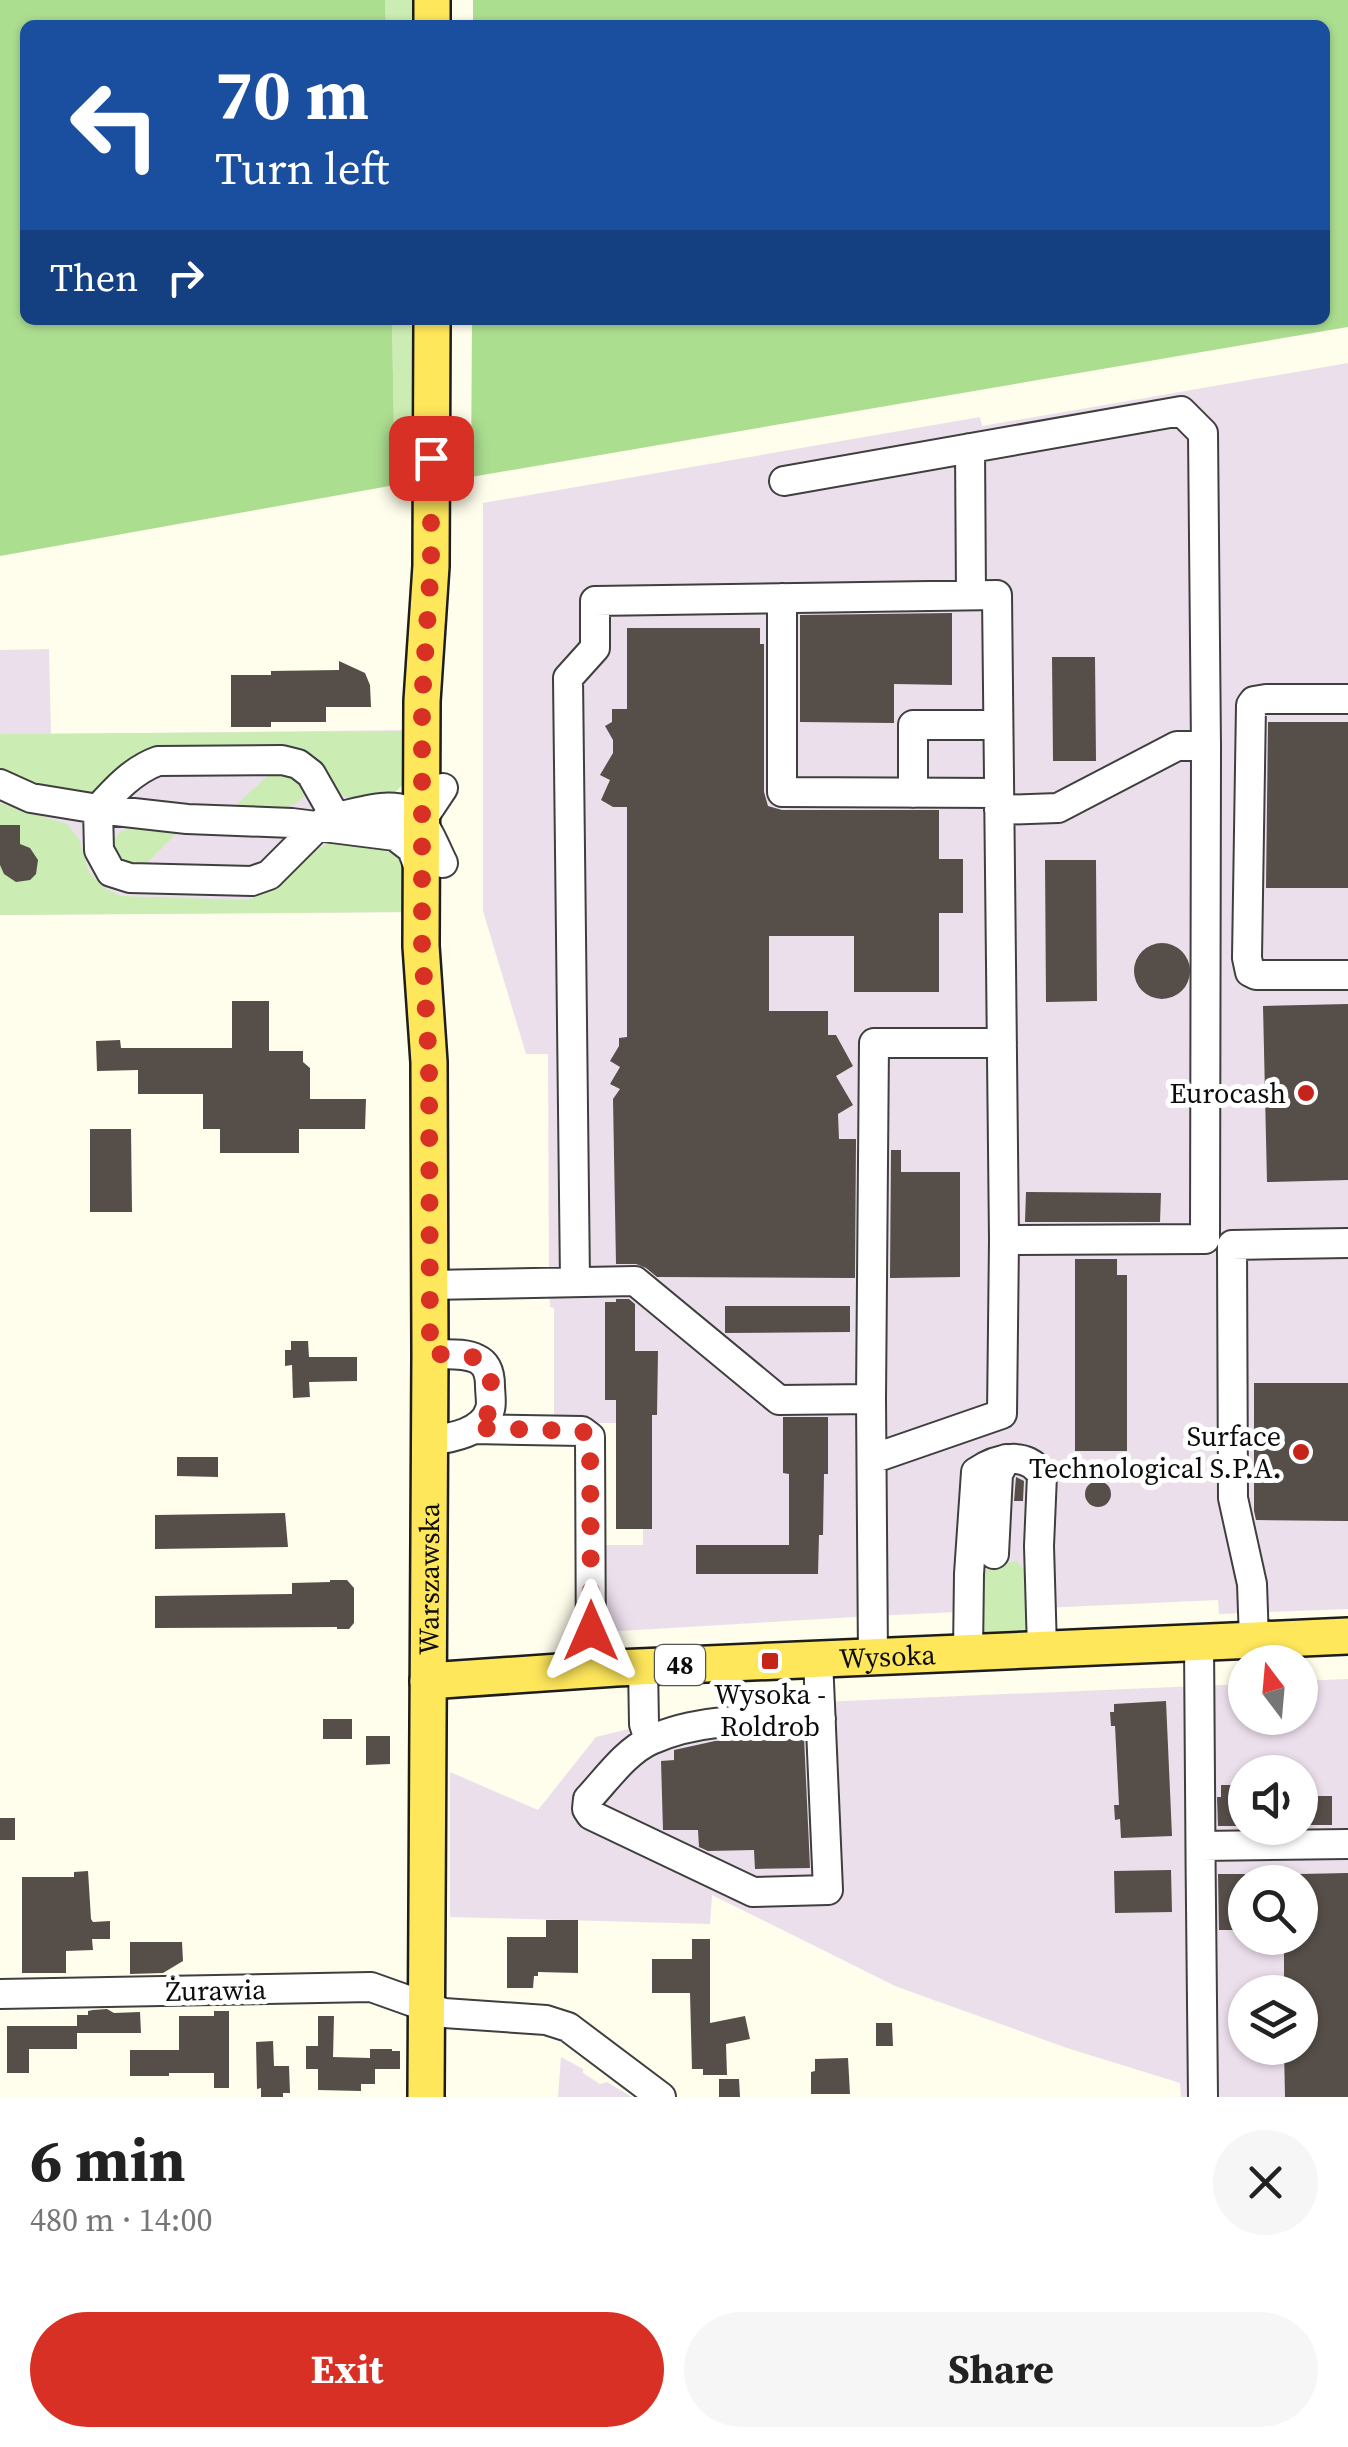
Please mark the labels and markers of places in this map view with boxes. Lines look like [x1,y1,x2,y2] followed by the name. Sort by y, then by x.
[389,416,474,501] pin
[1170,1074,1286,1112] place label: Eurocash
[1295,1082,1317,1104] marker: Eurocash
[1029,1417,1281,1487] place label: Surface Technological S.P.A.
[1290,1441,1312,1463] marker: Surface Technological S.P.A.
[759,1650,781,1672] marker: Wysoka - Roldrob
[714,1675,826,1745] place label: Wysoka - Roldrob

